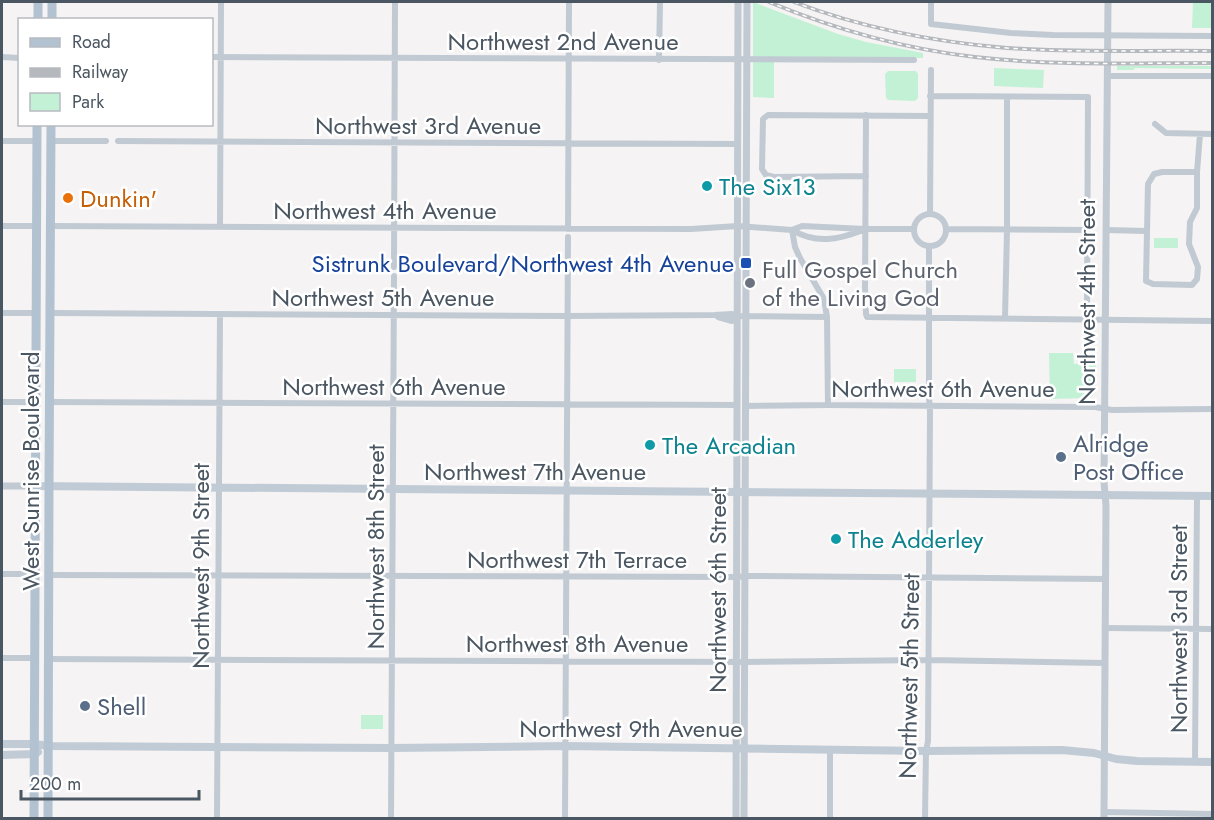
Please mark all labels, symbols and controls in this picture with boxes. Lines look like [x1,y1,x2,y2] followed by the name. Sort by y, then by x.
[18,18,213,126] legend
[447,24,679,59] street label: Northwest 2nd Avenue
[72,29,111,55] text: Road
[72,59,128,85] text: Railway
[72,89,104,115] text: Park
[315,108,541,143] street label: Northwest 3rd Avenue
[719,169,816,204] place label: The Six13
[700,179,714,193] marker: The Six13
[80,181,157,216] place label: Dunkin'
[61,191,75,205] marker: Dunkin'
[273,193,497,228] street label: Northwest 4th Avenue
[1069,199,1104,405] street label: Northwest 4th Street
[312,246,734,281] place label: Sistrunk Boulevard/Northwest 4th Avenue
[762,252,958,315] place label: Full Gospel Church of the Living God
[739,256,753,270] marker: Sistrunk Boulevard/Northwest 4th Avenue
[743,276,757,290] marker: Full Gospel Church of the Living God
[272,280,494,315] street label: Northwest 5th Avenue
[13,351,48,591] street label: West Sunrise Boulevard
[282,369,506,404] street label: Northwest 6th Avenue
[831,371,1055,406] street label: Northwest 6th Avenue
[1073,426,1184,489] place label: Alridge Post Office
[662,428,796,463] place label: The Arcadian
[643,438,657,452] marker: The Arcadian
[358,444,393,650] street label: Northwest 8th Street
[1054,450,1068,464] marker: Alridge Post Office
[424,454,646,489] street label: Northwest 7th Avenue
[183,463,218,669] street label: Northwest 9th Street
[700,487,735,693] street label: Northwest 6th Street
[848,522,984,557] place label: The Adderley
[1161,524,1196,733] street label: Northwest 3rd Street
[829,532,843,546] marker: The Adderley
[467,542,687,577] street label: Northwest 7th Terrace
[890,573,928,779] street label: Northwest 5th Street
[466,626,688,661] street label: Northwest 8th Avenue
[97,689,146,724] place label: Shell
[78,699,92,713] marker: Shell
[519,711,743,746] street label: Northwest 9th Avenue
[21,763,200,801] scale bar
[30,771,81,797] text: 200 m

